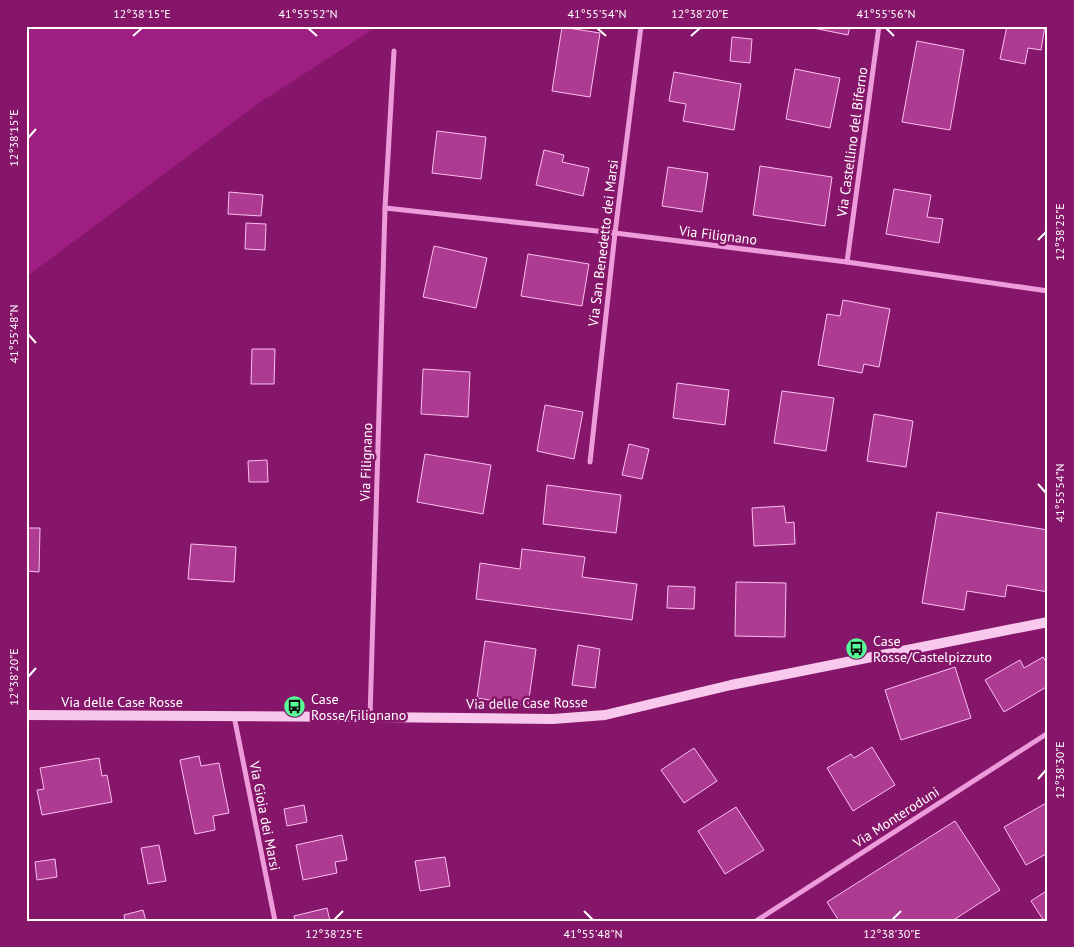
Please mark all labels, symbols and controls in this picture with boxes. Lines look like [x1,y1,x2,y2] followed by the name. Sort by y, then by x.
[113,6,171,21] text: 12°38'15"E
[278,6,338,21] text: 41°55'52"N
[567,6,627,21] text: 41°55'54"N
[671,6,729,21] text: 12°38'20"E
[856,6,916,21] text: 41°55'56"N
[832,66,871,219] street label: Via Castellino del Biferno
[6,109,21,167] text: 12°38'15"E
[584,159,622,328] street label: Via San Benedetto dei Marsi
[1052,203,1067,261] text: 12°38'25"E
[677,221,758,249] street label: Via Filignano
[6,304,21,364] text: 41°55'48"N
[356,422,376,503] street label: Via Filignano
[1052,463,1067,523] text: 41°55'54"N
[873,632,992,666] place label: Case Rosse/Castelpizzuto
[845,637,869,661] bus stop icon: Case Rosse/Castelpizzuto
[6,648,21,706] text: 12°38'20"E
[311,690,406,724] place label: Case Rosse/Filignano
[60,693,183,711] street label: Via delle Case Rosse
[465,693,588,713] street label: Via delle Case Rosse
[283,695,307,719] bus stop icon: Case Rosse/Filignano
[1052,741,1067,799] text: 12°38'30"E
[245,759,284,872] street label: Via Gioia dei Marsi
[849,782,942,852] street label: Via Monteroduni
[305,926,363,941] text: 12°38'25"E
[563,926,623,941] text: 41°55'48"N
[863,926,921,941] text: 12°38'30"E

